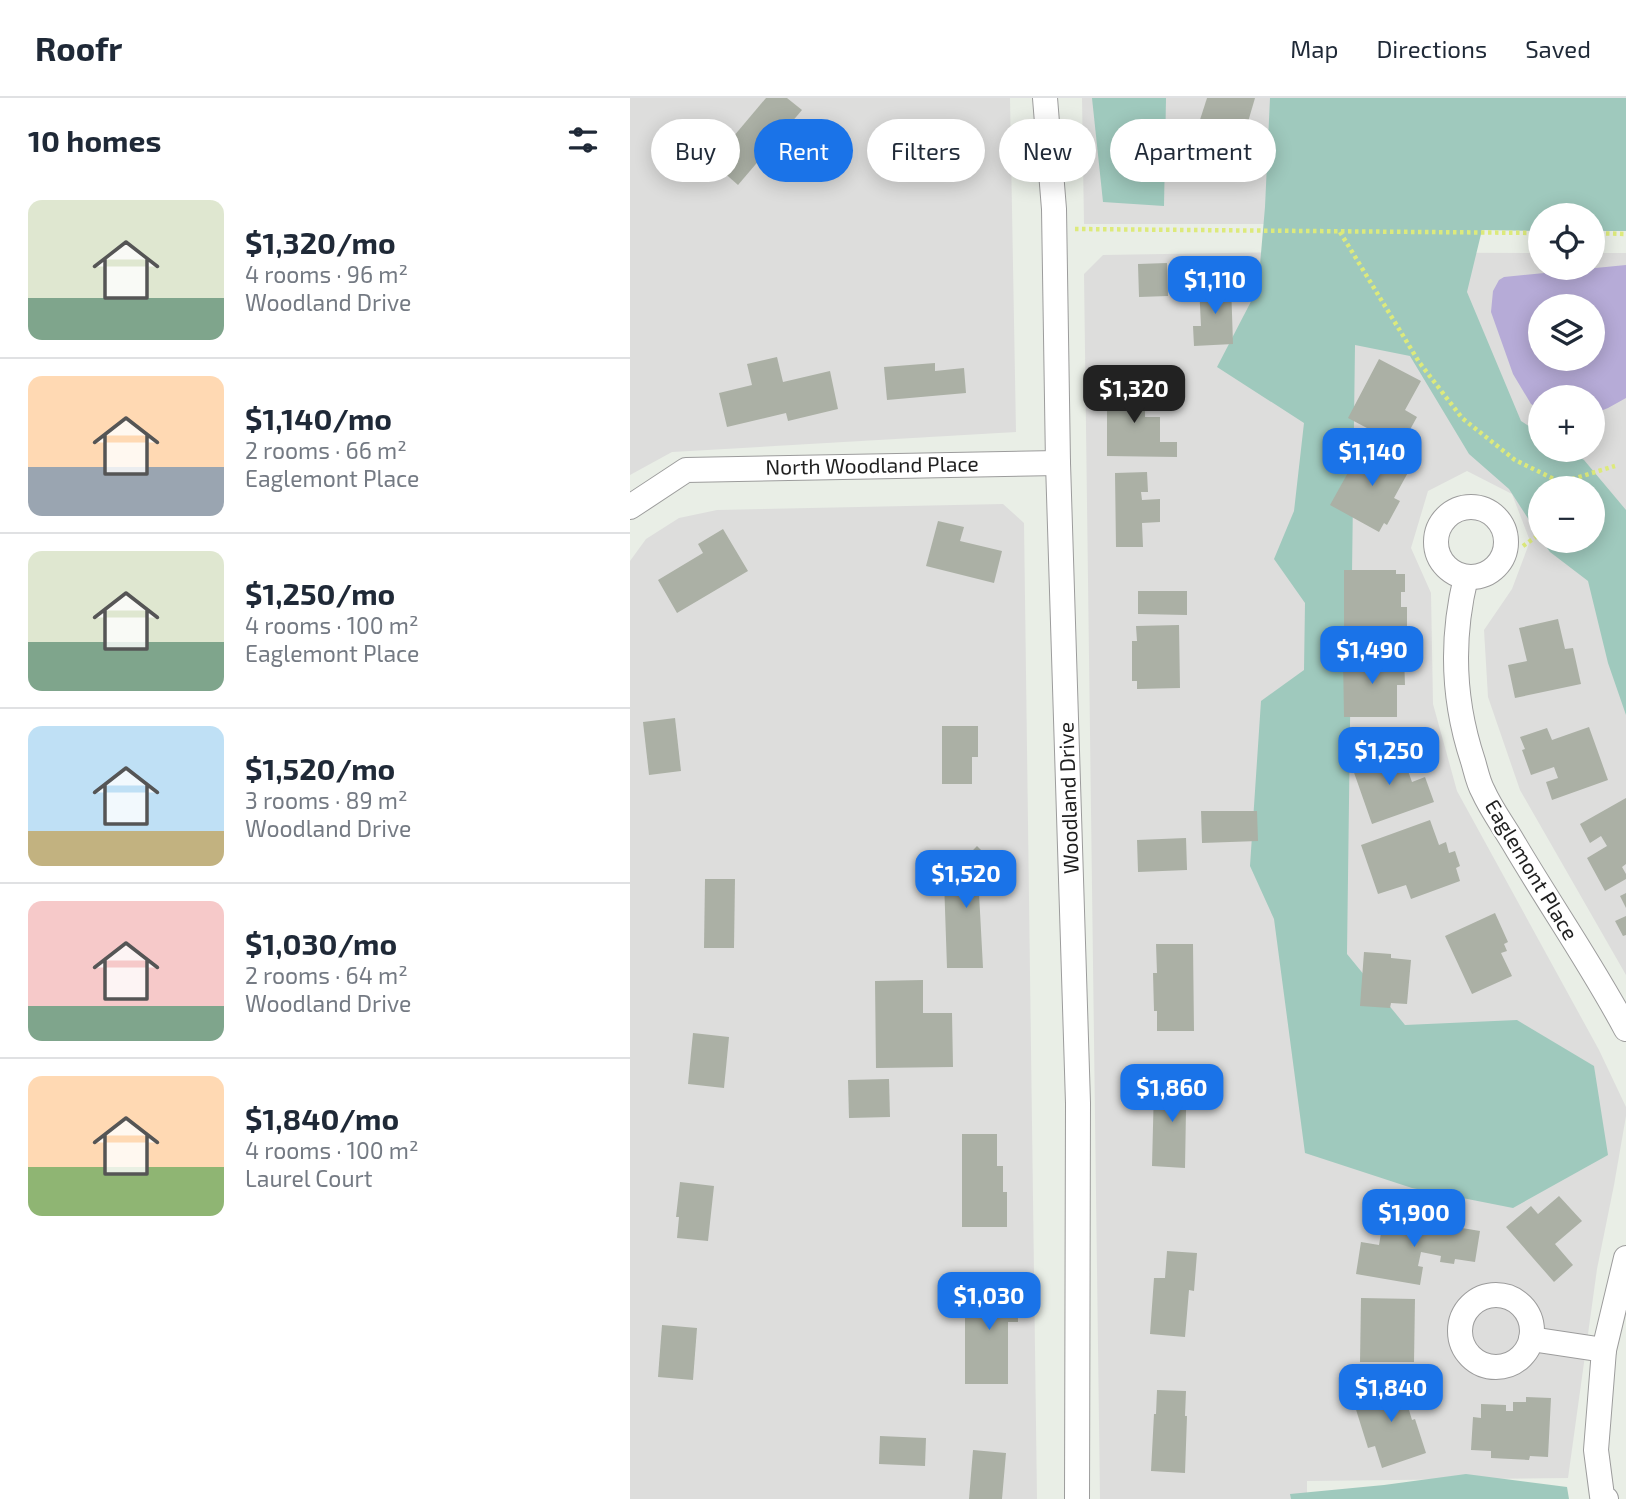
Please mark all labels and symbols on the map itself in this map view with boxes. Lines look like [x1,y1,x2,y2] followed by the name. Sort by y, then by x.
[1158,256,1272,316] pin: $1,110
[1077,366,1191,425] pin: $1,320
[1315,428,1429,488] pin: $1,140
[765,450,979,479] street label: North Woodland Place
[1315,626,1429,686] pin: $1,490
[1052,722,1083,874] street label: Woodland Drive
[1332,728,1446,787] pin: $1,250
[1481,795,1584,944] street label: Eaglemont Place
[909,850,1023,910] pin: $1,520
[1115,1065,1229,1124] pin: $1,860
[1357,1190,1471,1249] pin: $1,900
[932,1272,1046,1332] pin: $1,030
[1334,1364,1448,1424] pin: $1,840

